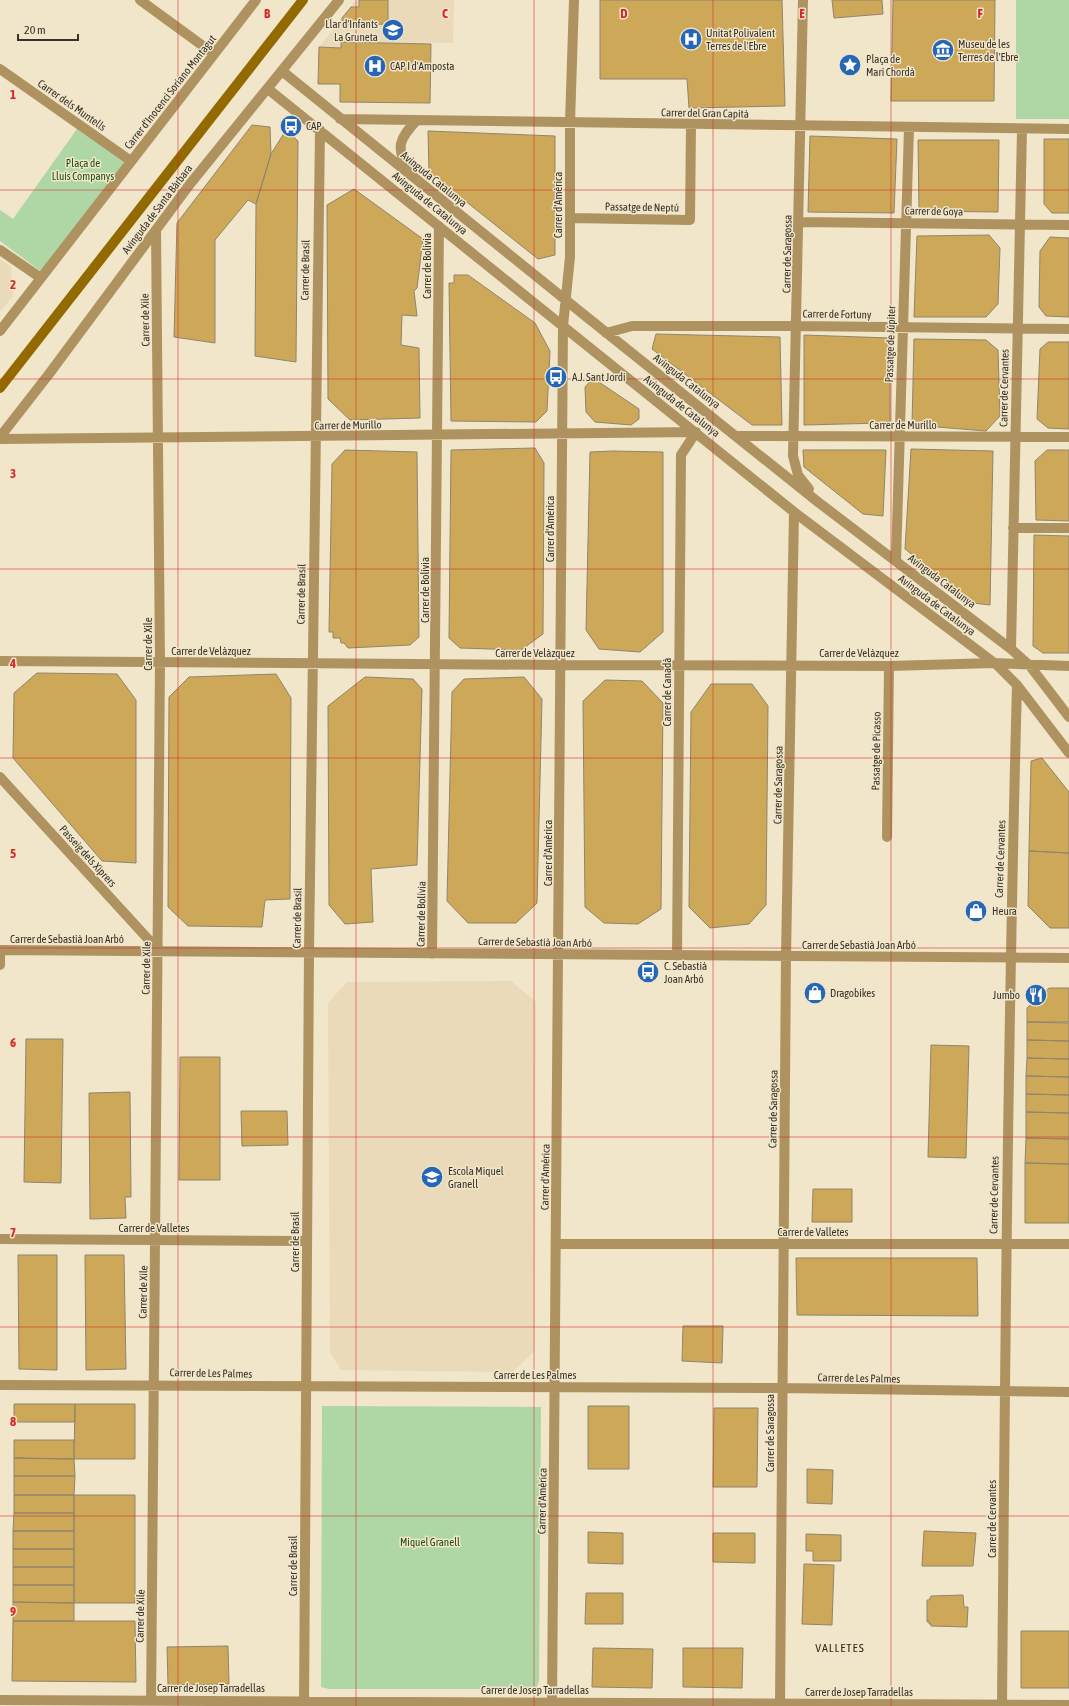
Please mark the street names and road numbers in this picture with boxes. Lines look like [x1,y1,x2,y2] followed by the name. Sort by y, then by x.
[122,33,218,151] street label: Carrer d'Inocenci Soriano Montagut
[36,77,109,133] street label: Carrer dels Muntells
[661,106,749,120] street label: Carrer del Gran Capità
[399,149,469,209] street label: Avinguda Catalunya
[120,162,194,256] street label: Avinguda de Santa Bàrbara
[390,169,470,237] street label: Avinguda de Catalunya
[552,172,564,238] street label: Carrer d'Amèrica
[605,200,679,214] street label: Passatge de Neptú
[905,204,963,218] street label: Carrer de Goya
[780,215,794,293] street label: Carrer de Saragossa
[421,233,433,299] street label: Carrer de Bolívia
[298,239,312,300] street label: Carrer de Brasil
[139,293,151,347] street label: Carrer de Xile
[883,305,897,383] street label: Passatge de Júpiter
[802,307,872,321] street label: Carrer de Fortuny
[997,349,1011,427] street label: Carrer de Cervantes
[651,351,723,411] street label: Avinguda Catalunya
[642,373,722,439] street label: Avinguda de Catalunya
[314,418,382,432] street label: Carrer de Murillo
[869,419,937,431] street label: Carrer de Murillo
[544,496,556,562] street label: Carrer d'Amèrica
[906,552,978,610] street label: Avinguda Catalunya
[419,557,431,623] street label: Carrer de Bolívia
[294,563,308,624] street label: Carrer de Brasil
[896,572,978,638] street label: Avinguda de Catalunya
[142,617,154,671] street label: Carrer de Xile
[171,645,251,657] street label: Carrer de Velàzquez
[495,647,575,659] street label: Carrer de Velàzquez
[819,647,899,659] street label: Carrer de Velàzquez
[661,658,673,726] street label: Carrer de Canadà
[869,711,883,791] street label: Passatge de Picasso
[771,746,785,824] street label: Carrer de Saragossa
[542,820,554,886] street label: Carrer d'Amèrica
[993,820,1007,898] street label: Carrer de Cervantes
[57,823,119,889] street label: Passeig dels Xiprers
[414,881,428,947] street label: Carrer de Bolívia
[290,887,304,948] street label: Carrer de Brasil
[10,933,124,945] street label: Carrer de Sebastià Joan Arbó
[478,935,592,949] street label: Carrer de Sebastià Joan Arbó
[802,939,916,951] street label: Carrer de Sebastià Joan Arbó
[140,941,152,995] street label: Carrer de Xile
[766,1070,780,1148] street label: Carrer de Saragossa
[538,1144,552,1210] street label: Carrer d'Amèrica
[987,1156,1001,1234] street label: Carrer de Cervantes
[289,1212,301,1272] street label: Carrer de Brasil
[119,1222,190,1234] street label: Carrer de Valletes
[778,1226,849,1238] street label: Carrer de Valletes
[137,1265,149,1319] street label: Carrer de Xile
[170,1366,253,1380] street label: Carrer de Les Palmes
[494,1369,576,1381] street label: Carrer de Les Palmes
[818,1371,901,1385] street label: Carrer de Les Palmes
[764,1394,776,1472] street label: Carrer de Saragossa
[535,1468,549,1534] street label: Carrer d'Amèrica
[986,1480,998,1558] street label: Carrer de Cervantes
[287,1536,299,1596] street label: Carrer de Brasil
[134,1589,146,1643] street label: Carrer de Xile
[157,1682,265,1694] street label: Carrer de Josep Tarradellas
[481,1684,589,1696] street label: Carrer de Josep Tarradellas
[805,1686,913,1698] street label: Carrer de Josep Tarradellas

